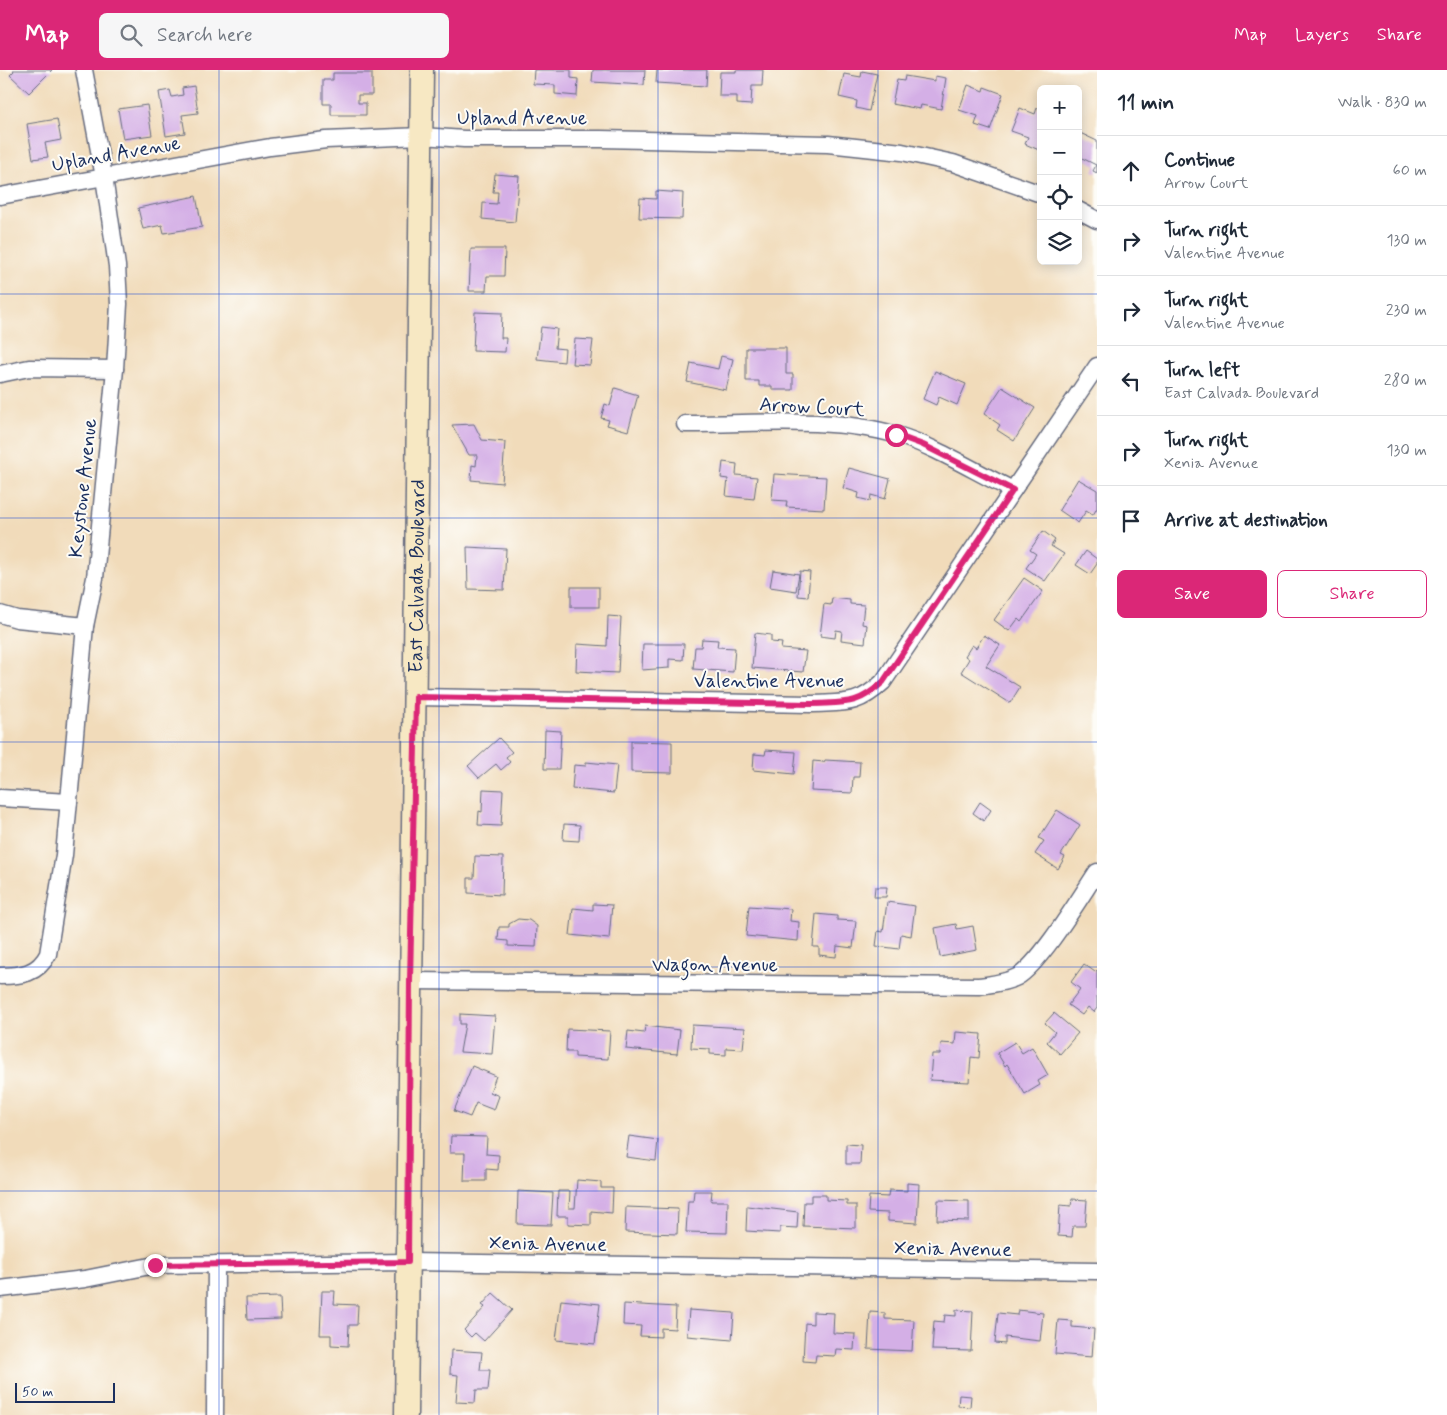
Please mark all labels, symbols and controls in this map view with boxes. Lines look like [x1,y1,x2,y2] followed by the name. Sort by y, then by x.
[99,13,449,58] search box
[25,20,69,51] text: Map
[117,21,145,49] icon: search
[157,23,253,48] text: Search here
[1234,23,1267,47] text: Map
[1295,23,1349,47] text: Layers
[1377,23,1422,47] text: Share
[1037,85,1082,265] map controls
[1037,85,1082,130] button: +
[1117,89,1174,117] text: 11 min
[1338,92,1427,113] text: Walk · 830 m
[457,105,587,132] street label: Upland Avenue
[50,130,183,179] street label: Upland Avenue
[1037,130,1082,175] button: −
[1164,148,1235,173] text: Continue
[1117,157,1145,185] icon: ahead
[1393,160,1427,181] text: 60 m
[1164,173,1248,194] text: Arrow Court
[1037,175,1082,220] button: locate
[1164,218,1248,243] text: Turn right
[1037,220,1082,265] button: layers
[1117,227,1145,255] icon: right
[1386,230,1427,251] text: 130 m
[1164,243,1285,264] text: Valentine Avenue
[1164,288,1248,313] text: Turn right
[1117,297,1145,325] icon: right
[1386,300,1427,321] text: 230 m
[1164,313,1285,334] text: Valentine Avenue
[1164,358,1240,383] text: Turn left
[1117,367,1145,395] icon: left
[1384,370,1427,391] text: 280 m
[1164,383,1319,404] text: East Calvada Boulevard
[758,391,866,424] street label: Arrow Court
[63,417,104,559] street label: Keystone Avenue
[885,424,908,447] route start
[1164,428,1248,453] text: Turn right
[1117,437,1145,465] icon: right
[1386,440,1427,461] text: 130 m
[1164,453,1258,474] text: Xenia Avenue
[403,479,432,673] street label: East Calvada Boulevard
[1117,507,1145,535] icon: arrive
[1164,508,1328,533] text: Arrive at destination
[1117,570,1267,618] button: Save
[1277,570,1427,618] button: Share
[694,668,844,695] street label: Valentine Avenue
[652,952,778,981] street label: Wagon Avenue
[489,1230,607,1259] street label: Xenia Avenue
[894,1235,1012,1264] street label: Xenia Avenue
[144,1254,167,1277] route end
[15,1380,115,1403] scale bar
[22,1383,53,1401] text: 50 m

